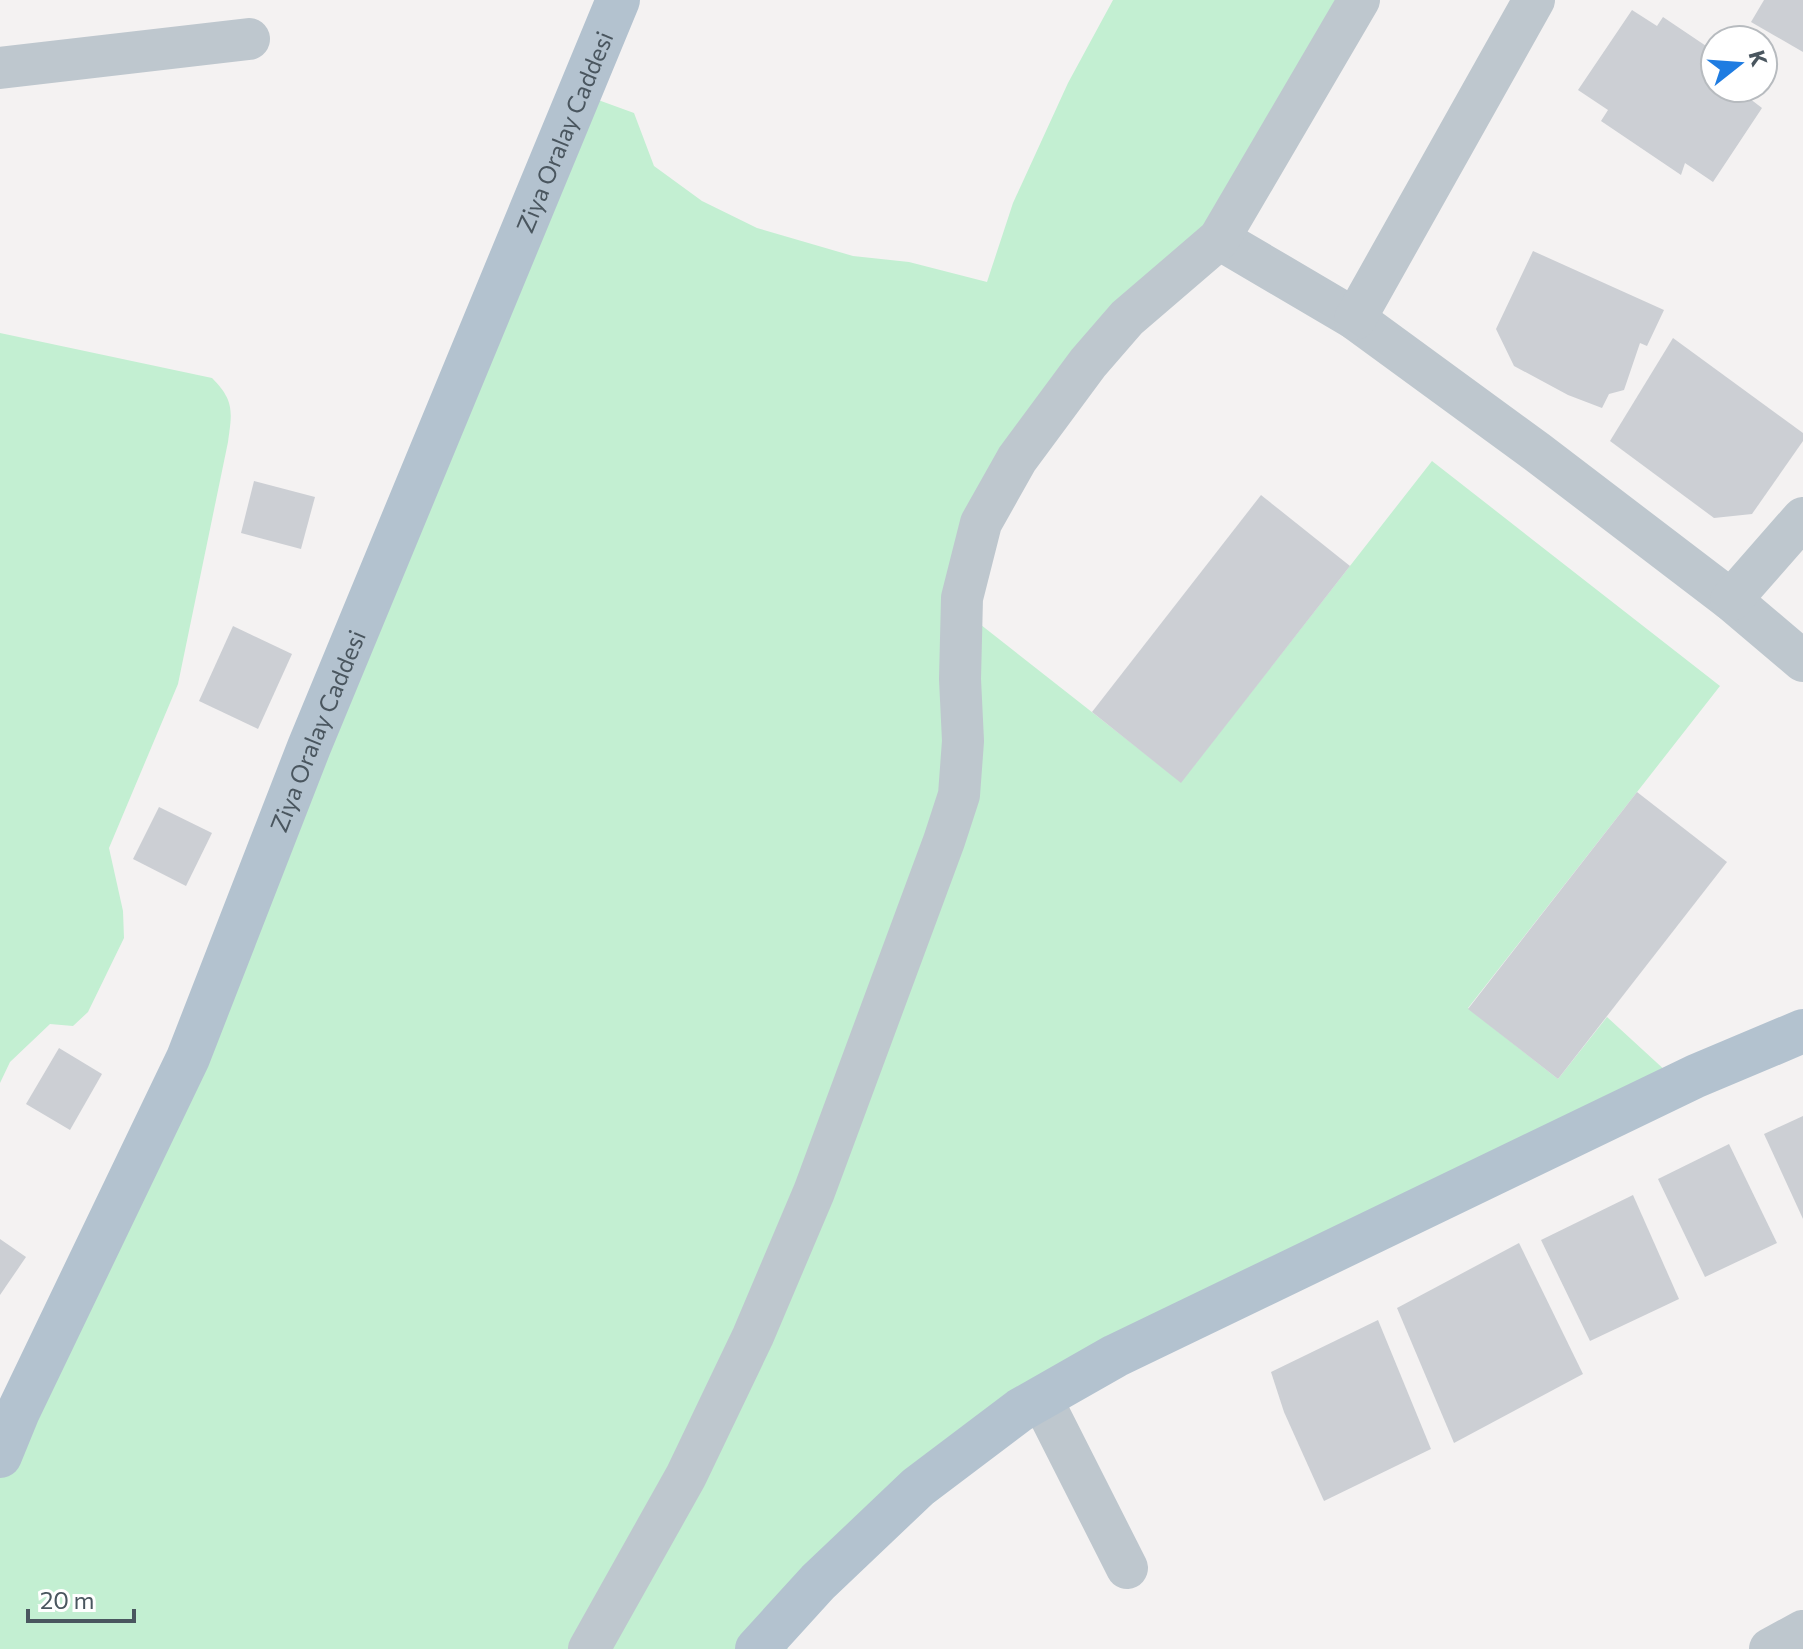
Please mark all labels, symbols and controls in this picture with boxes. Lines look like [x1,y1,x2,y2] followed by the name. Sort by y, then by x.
[1699,24,1779,104] north arrow
[509,27,618,236] street label: Ziya Oralay Caddesi
[1743,47,1774,69] text: K
[263,625,370,836] street label: Ziya Oralay Caddesi
[28,1573,134,1623] scale bar
[40,1585,94,1614] text: 20 m

